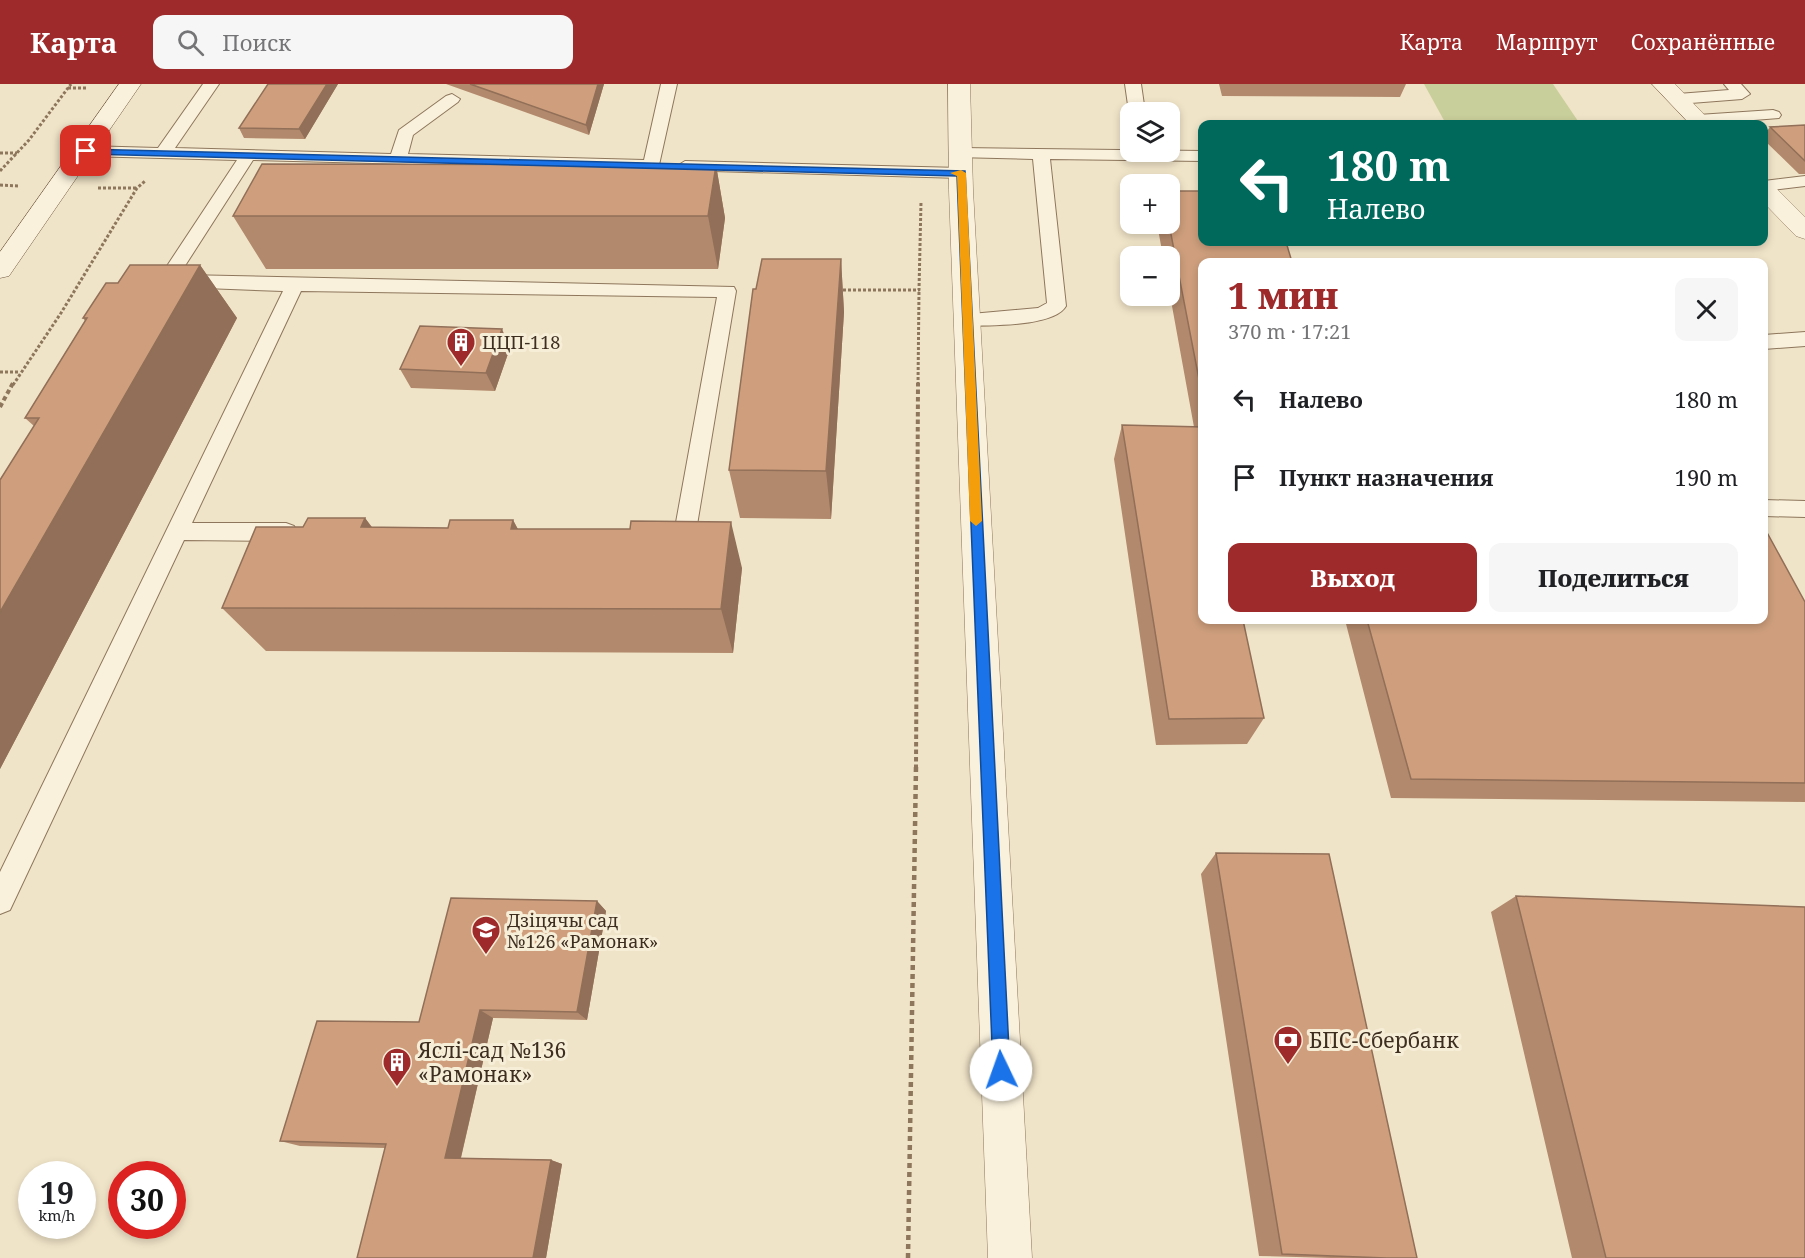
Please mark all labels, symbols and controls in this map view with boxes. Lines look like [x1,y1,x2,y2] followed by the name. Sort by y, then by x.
[153,15,573,69] search box
[30,23,117,61] text: Карта
[174,26,207,59] icon: search
[222,27,291,57] text: Поиск
[1400,28,1463,56] text: Карта
[1496,28,1598,56] text: Маршрут
[1631,28,1775,56] text: Сохранённые
[1120,102,1180,306] map controls
[1120,102,1180,162] button: layers
[60,125,111,176] pin
[69,134,102,167] icon: arrive
[1327,136,1451,193] text: 180 m
[1228,144,1306,222] icon: left
[1120,174,1180,234] button: +
[1327,190,1425,227] text: Налево
[1120,246,1180,306] button: −
[1228,271,1338,320] text: 1 мин
[1675,278,1738,341] button: close
[1228,318,1351,345] text: 370 m · 17:21
[445,326,477,368] building icon: ЦЦП-118
[482,330,560,354] place label: ЦЦП-118
[1228,383,1261,416] icon: left
[1279,384,1363,414] text: Налево
[1675,384,1738,414] text: 180 m
[1228,461,1261,494] icon: arrive
[1279,462,1493,492] text: Пункт назначения
[1675,462,1738,492] text: 190 m
[1228,543,1477,612] button: Выход
[1489,543,1738,612] button: Поделиться
[507,908,658,953] place label: Дзіцячы сад №126 «Рамонак»
[470,914,502,956] school or university icon: Дзіцячы сад №126 «Рамонак»
[1272,1024,1304,1066] bank icon: БПС-Сбербанк
[1309,1026,1459,1054] place label: БПС-Сбербанк
[417,1036,566,1088] place label: Яслі-сад №136 «Рамонак»
[969,1038,1033,1102] position arrow
[381,1046,413,1088] building icon: Яслі-сад №136 «Рамонак»
[108,1161,186,1239] speed limit sign: 30
[40,1172,74,1213] text: 19
[39,1205,75,1225] text: km/h

